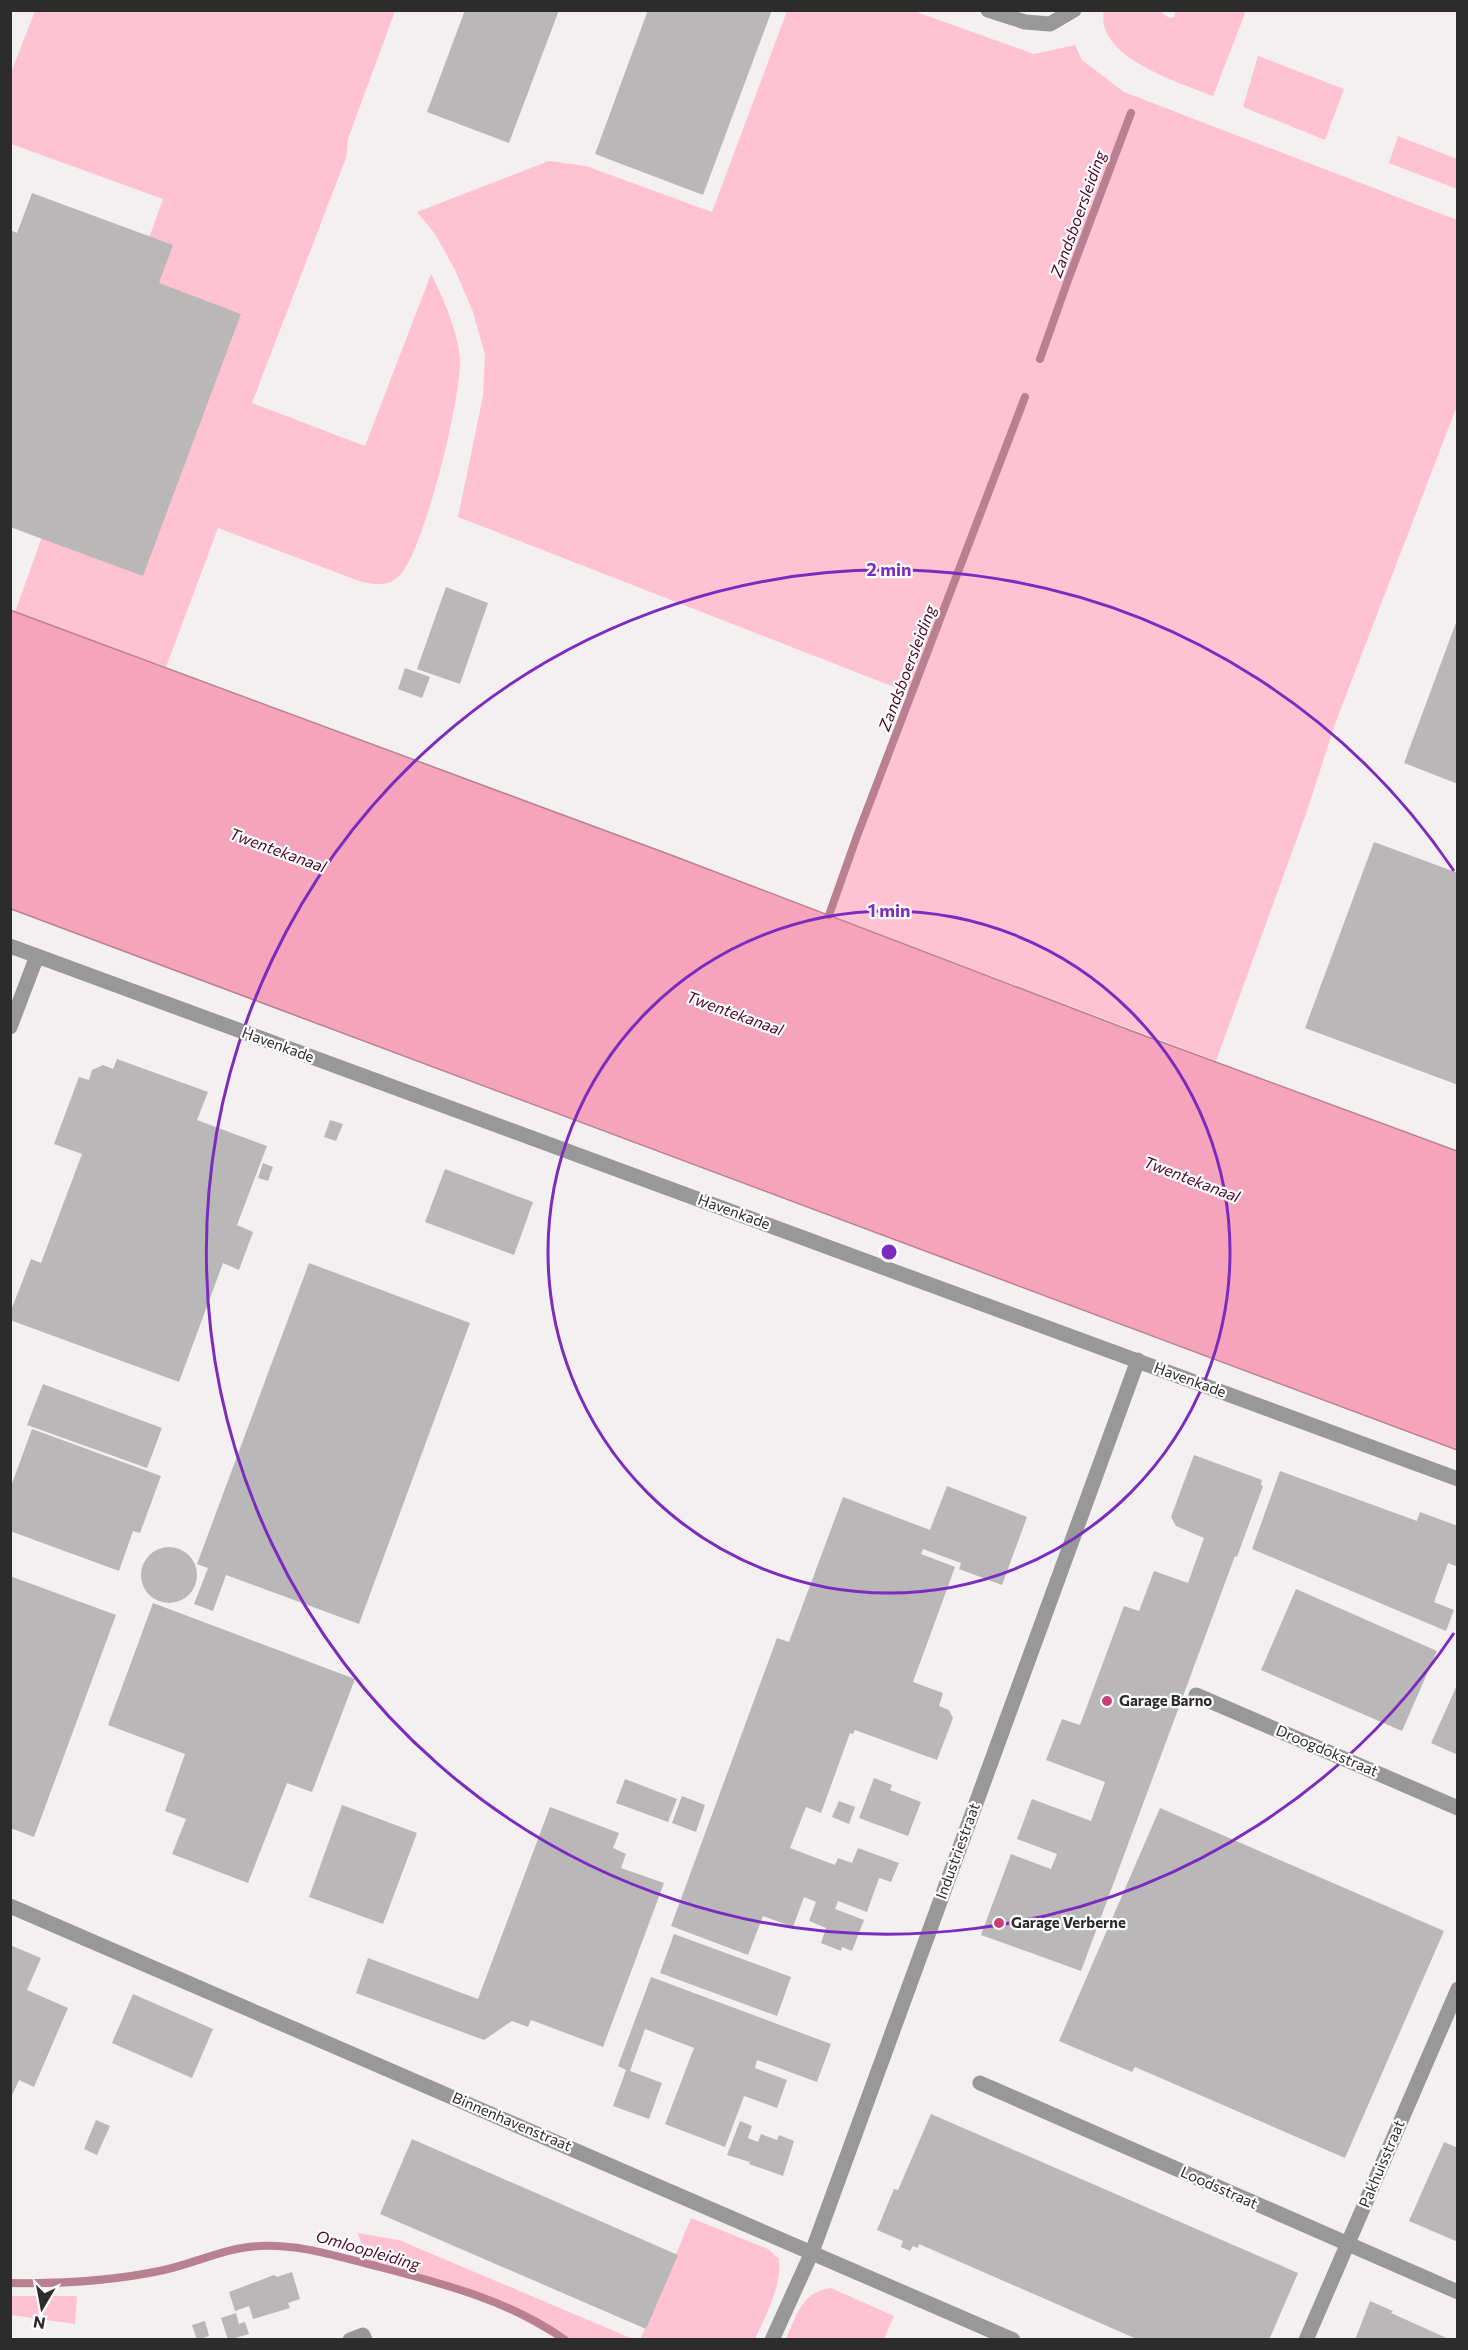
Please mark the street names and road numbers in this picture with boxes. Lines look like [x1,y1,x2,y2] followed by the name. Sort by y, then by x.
[240,1023,317,1065] street label: Havenkade
[696,1190,773,1232] street label: Havenkade
[1152,1358,1229,1400] street label: Havenkade
[1274,1720,1381,1780] street label: Droogdokstraat
[931,1800,983,1901] street label: Industriestraat
[450,2088,575,2154] street label: Binnenhavenstraat
[1355,2117,1408,2210] street label: Pakhuisstraat
[1178,2162,1261,2212] street label: Loodsstraat

